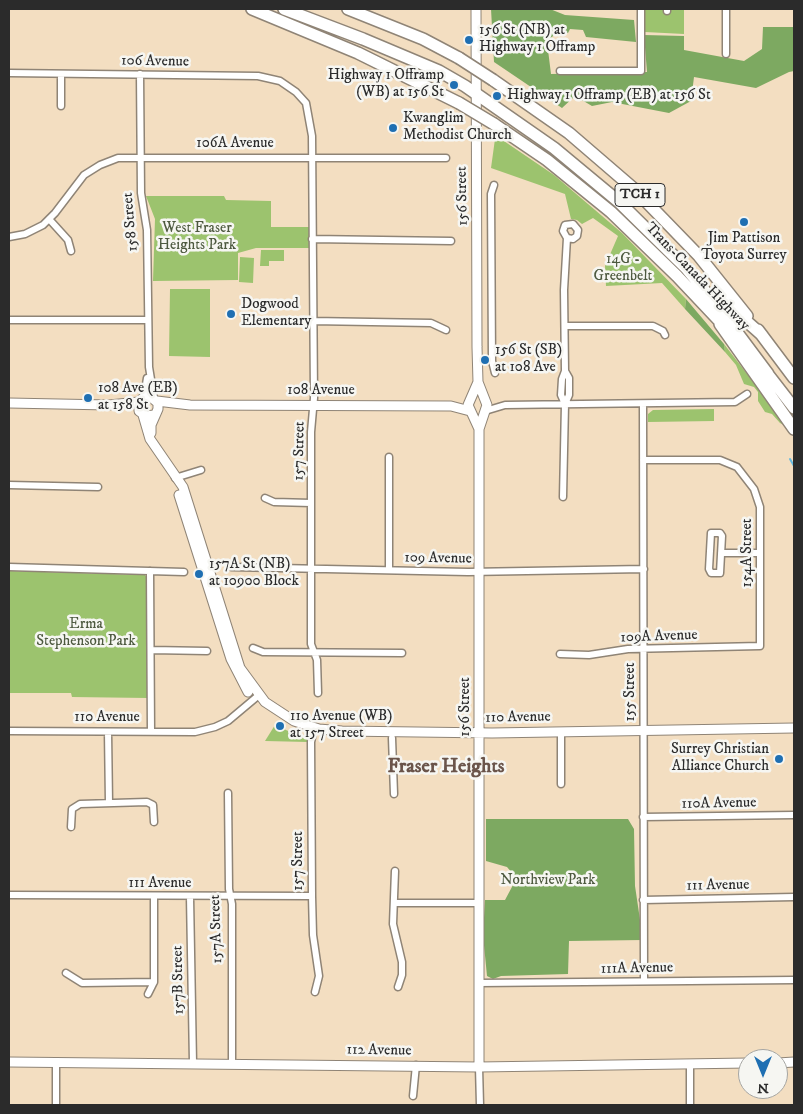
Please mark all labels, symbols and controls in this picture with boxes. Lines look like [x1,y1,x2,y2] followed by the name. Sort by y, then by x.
[479,22,595,57] place label: 156 St (NB) at Highway 1 Offramp
[463,34,475,46] marker: 156 St (NB) at Highway 1 Offramp
[121,52,189,72] street label: 106 Avenue
[328,67,444,102] place label: Highway 1 Offramp (WB) at 156 St
[448,79,460,91] marker: Highway 1 Offramp (WB) at 156 St
[507,87,711,105] place label: Highway 1 Offramp (EB) at 156 St
[491,90,503,102] marker: Highway 1 Offramp (EB) at 156 St
[403,110,512,145] place label: Kwanglim Methodist Church
[387,122,399,134] marker: Kwanglim Methodist Church
[196,135,274,153] street label: 106A Avenue
[453,166,473,226] street label: 156 Street
[615,184,665,206] road number: TCH 1
[119,192,143,252] street label: 158 Street
[738,216,750,228] marker: Jim Pattison Toyota Surrey
[641,219,753,335] street label: Trans-Canada Highway
[158,220,236,255] park label: West Fraser Heights Park
[701,230,787,265] place label: Jim Pattison Toyota Surrey
[594,251,652,286] park label: 14G - Greenbelt
[241,296,311,331] place label: Dogwood Elementary
[225,308,237,320] marker: Dogwood Elementary
[495,342,562,377] place label: 156 St (SB) at 108 Ave
[479,354,491,366] marker: 156 St (SB) at 108 Ave
[98,380,178,415] place label: 108 Ave (EB) at 158 St
[287,382,355,400] street label: 108 Avenue
[82,392,94,404] marker: 108 Ave (EB) at 158 St
[290,421,310,481] street label: 157 Street
[739,519,757,587] street label: 154A Street
[404,549,472,569] street label: 109 Avenue
[209,556,299,591] place label: 157A St (NB) at 10900 Block
[193,568,205,580] marker: 157A St (NB) at 10900 Block
[36,616,136,651] park label: Erma Stephenson Park
[620,627,698,647] street label: 109A Avenue
[622,662,640,722] street label: 155 Street
[457,677,475,737] street label: 156 Street
[290,708,392,743] place label: 110 Avenue (WB) at 157 Street
[485,708,551,728] street label: 110 Avenue
[74,709,140,727] street label: 110 Avenue
[274,720,286,732] marker: 110 Avenue (WB) at 157 Street
[671,741,769,776] place label: Surrey Christian Alliance Church
[773,753,785,765] marker: Surrey Christian Alliance Church
[387,756,505,780] district label: Fraser Heights
[681,794,757,814] street label: 110A Avenue
[290,831,308,891] street label: 157 Street
[501,872,595,890] park label: Northview Park
[129,875,191,893] street label: 111 Avenue
[686,876,750,896] street label: 111 Avenue
[207,894,227,964] street label: 157A Street
[169,945,189,1015] street label: 157B Street
[601,959,673,979] street label: 111A Avenue
[346,1041,412,1061] street label: 112 Avenue
[738,1049,788,1099] north arrow
[757,1079,769,1097] text: N

